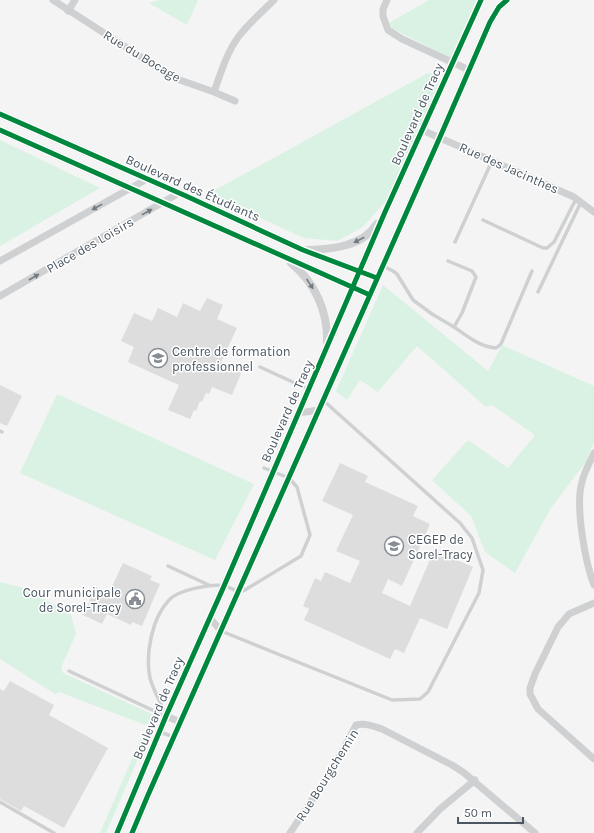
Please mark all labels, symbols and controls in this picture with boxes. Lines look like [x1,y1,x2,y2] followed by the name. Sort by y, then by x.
[101,27,184,85] street label: Rue du Bocage
[388,61,446,167] street label: Boulevard de Tracy
[457,139,561,197] street label: Rue des Jacinthes
[124,150,263,224] street label: Boulevard des Étudiants
[91,204,103,211] one-way arrow
[141,209,153,216] one-way arrow
[44,214,136,276] street label: Place des Loisirs
[353,237,365,243] one-way arrow
[28,273,40,280] one-way arrow
[306,278,314,289] one-way arrow
[172,344,291,374] place label: Centre de formation professionnel
[147,347,169,369] school or university icon: Centre de formation professionnel
[258,358,316,464] street label: Boulevard de Tracy
[408,532,473,562] place label: CEGEP de Sorel-Tracy
[383,535,405,557] school or university icon: CEGEP de Sorel-Tracy
[23,585,121,615] place label: Cour municipale de Sorel-Tracy
[124,588,146,610] public building icon: Cour municipale de Sorel-Tracy
[130,654,186,762] street label: Boulevard de Tracy
[293,726,361,824] street label: Rue Bourgchemin
[458,799,523,825] scale bar
[464,806,492,820] text: 50 m

